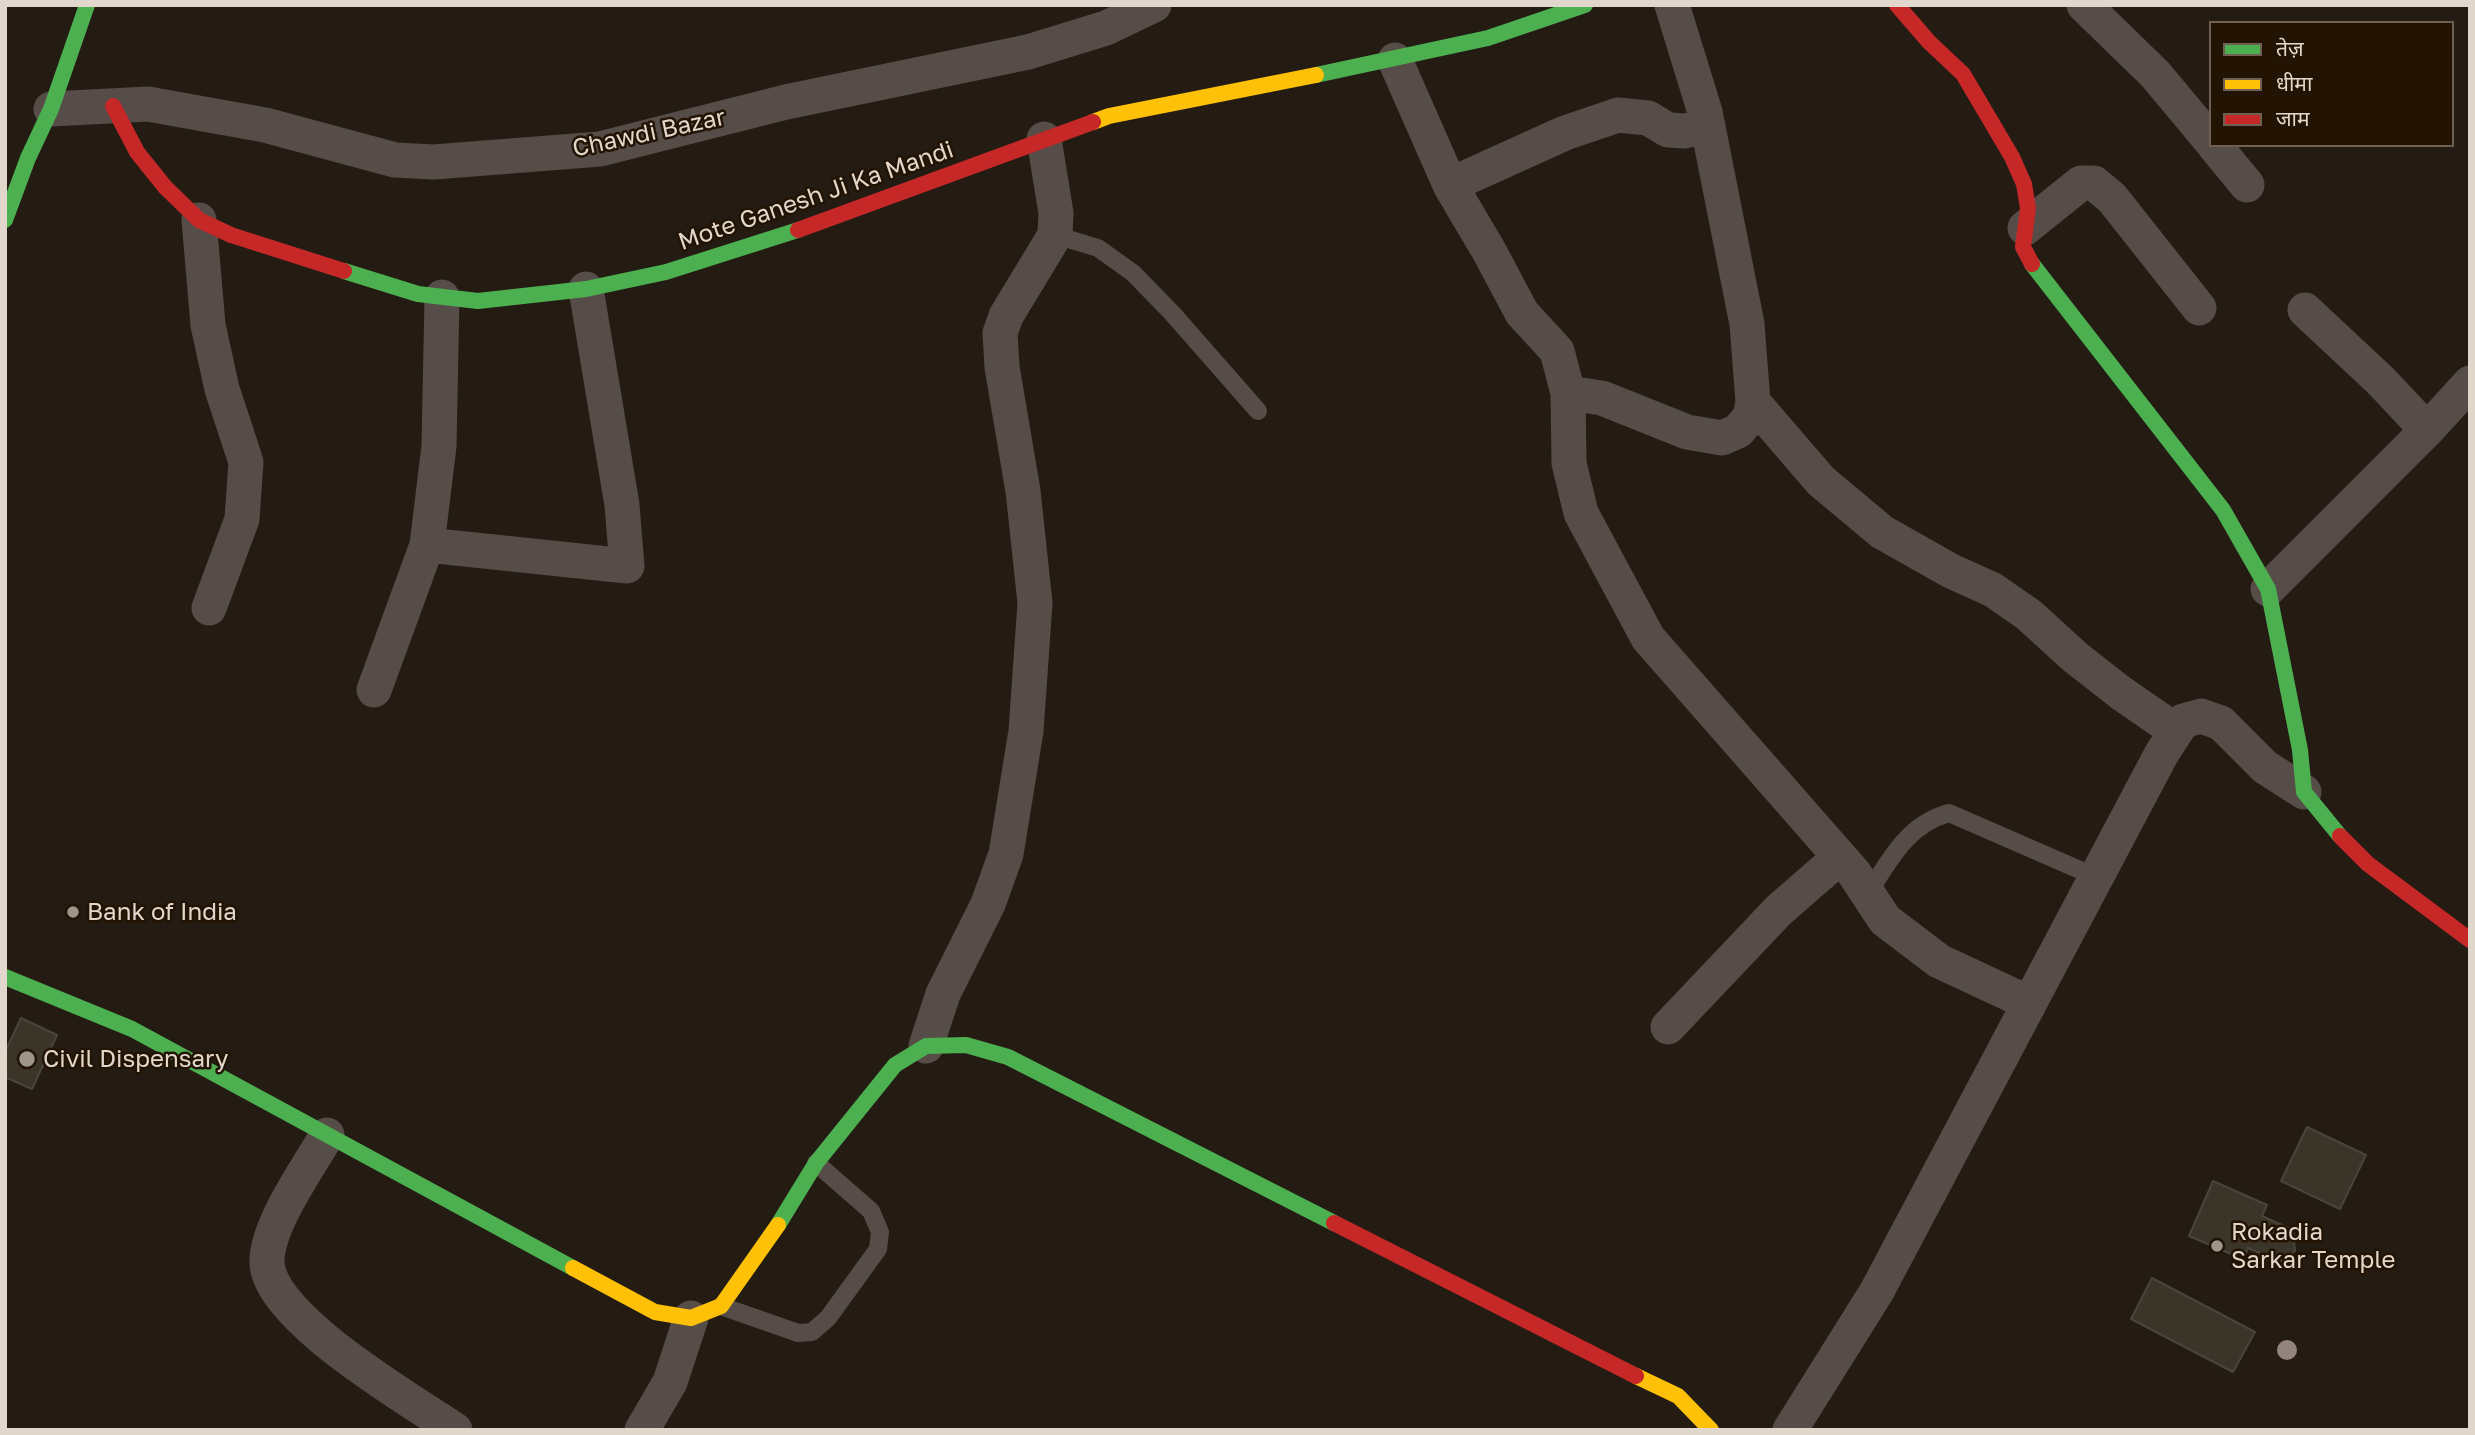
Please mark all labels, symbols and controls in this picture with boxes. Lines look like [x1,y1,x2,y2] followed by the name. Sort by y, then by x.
[2209,21,2454,147] legend
[2276,35,2304,61] text: तेज़
[2276,70,2312,96] text: धीमा
[570,103,728,163] street label: Chawdi Bazar
[2276,105,2310,131] text: जाम
[675,135,957,257] street label: Mote Ganesh Ji Ka Mandi
[87,898,237,926] place label: Bank of India
[65,904,81,920] marker: Bank of India
[43,1045,228,1073] place label: Civil Dispensary
[17,1049,37,1069] marker: Civil Dispensary
[2231,1218,2396,1274] place label: Rokadia Sarkar Temple
[2209,1238,2225,1254] marker: Rokadia Sarkar Temple

